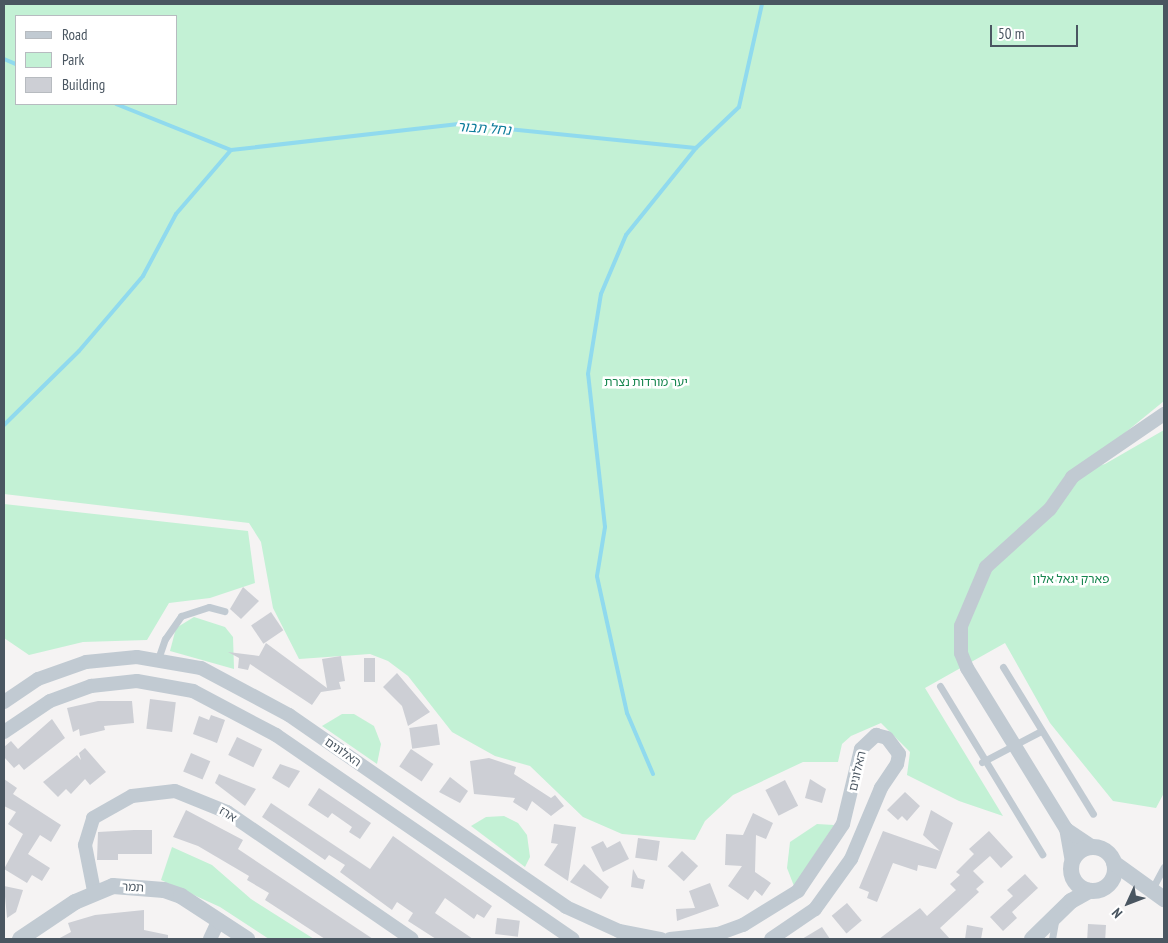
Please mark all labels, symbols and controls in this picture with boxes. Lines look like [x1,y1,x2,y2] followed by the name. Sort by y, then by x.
[15,15,178,105] legend
[993,15,1080,47] scale bar
[998,24,1024,43] text: 50 m
[62,25,88,44] text: Road
[62,50,84,69] text: Park
[62,75,105,94] text: Building
[457,118,511,138] water label: נחל תבור
[604,375,688,389] park label: יער מורדות נצרת
[1033,572,1109,586] park label: פארק יגאל אלון
[322,734,364,770] street label: האלונים
[845,750,869,792] street label: האלונים
[217,803,239,825] street label: ארז
[1103,878,1153,928] north arrow
[122,879,144,895] street label: תמר
[1108,904,1126,922] text: N

